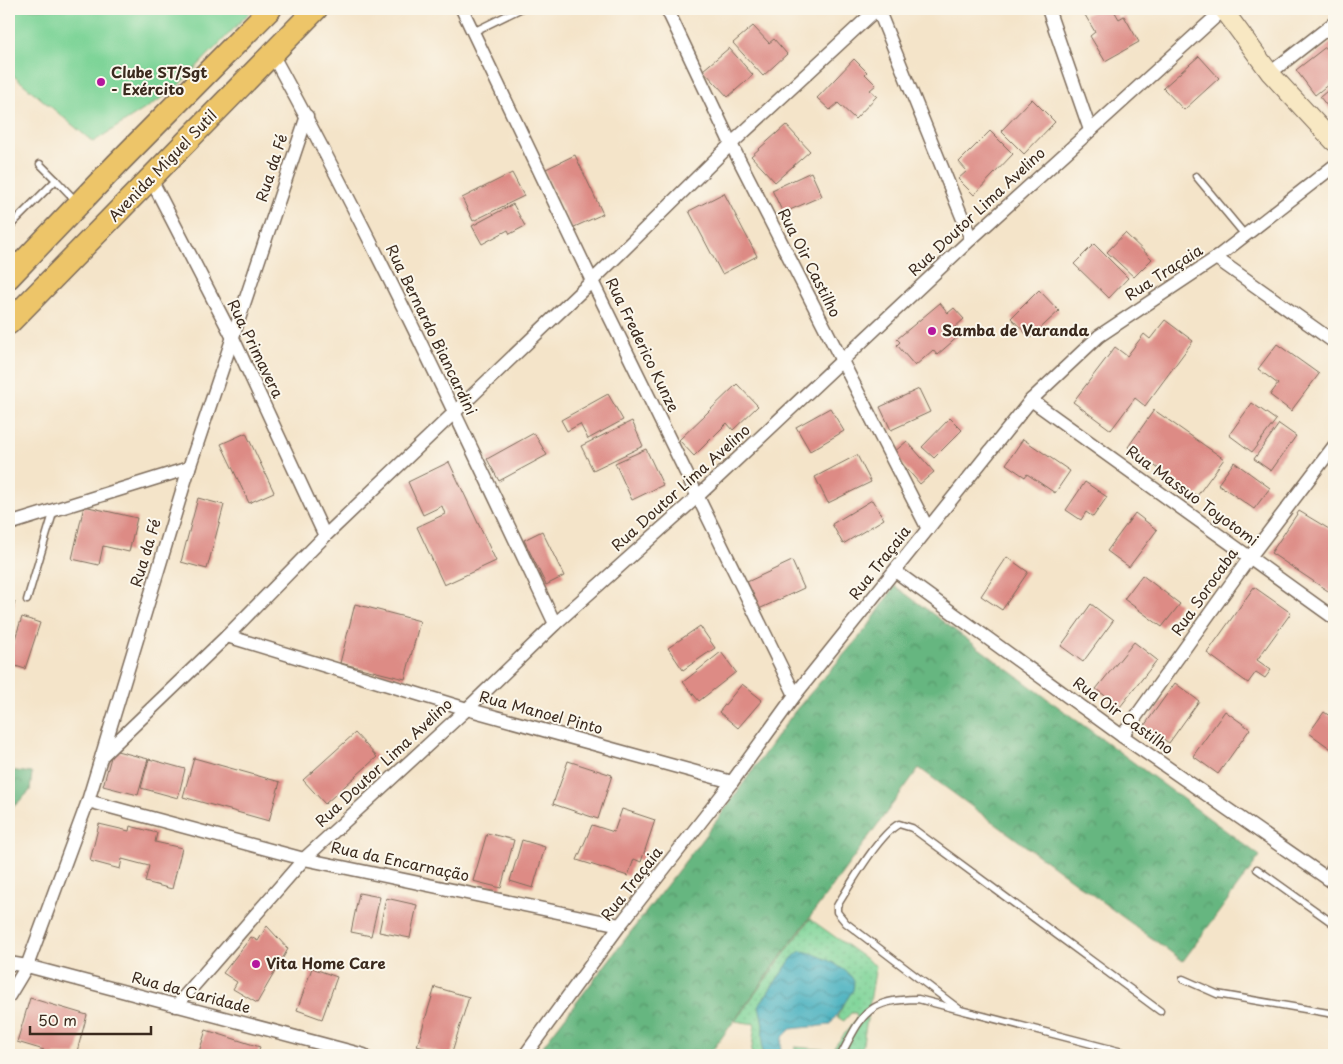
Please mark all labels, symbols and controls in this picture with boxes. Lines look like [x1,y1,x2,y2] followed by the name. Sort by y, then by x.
[111,60,208,100] place label: Clube ST/Sgt - Exército
[95,76,107,88] marker: Clube ST/Sgt - Exército
[102,104,222,226] street label: Avenida Miguel Sutil
[249,131,292,204] street label: Rua da Fé
[902,141,1050,281] street label: Rua Doutor Lima Avelino
[773,204,848,321] street label: Rua Oir Castilho
[1120,238,1207,306] street label: Rua Traçaia
[381,240,484,418] street label: Rua Bernardo Biancardini
[601,273,686,415] street label: Rua Frederico Kunze
[222,295,291,402] street label: Rua Primavera
[942,318,1089,341] place label: Samba de Varanda
[926,325,938,337] marker: Samba de Varanda
[605,418,755,556] street label: Rua Doutor Lima Avelino
[1122,439,1264,551] street label: Rua Massuo Toyotomi
[123,516,166,590] street label: Rua da Fé
[842,520,916,604] street label: Rua Traçaia
[1165,542,1243,640] street label: Rua Sorocaba
[1069,670,1179,759] street label: Rua Oir Castilho
[477,684,606,739] street label: Rua Manoel Pinto
[309,692,457,832] street label: Rua Doutor Lima Avelino
[329,835,472,886] street label: Rua da Encarnação
[594,841,668,925] street label: Rua Traçaia
[266,951,386,974] place label: Vita Home Care
[250,958,262,970] marker: Vita Home Care
[130,965,253,1018] street label: Rua da Caridade
[30,1004,151,1036] scale bar
[38,1008,77,1031] text: 50 m

